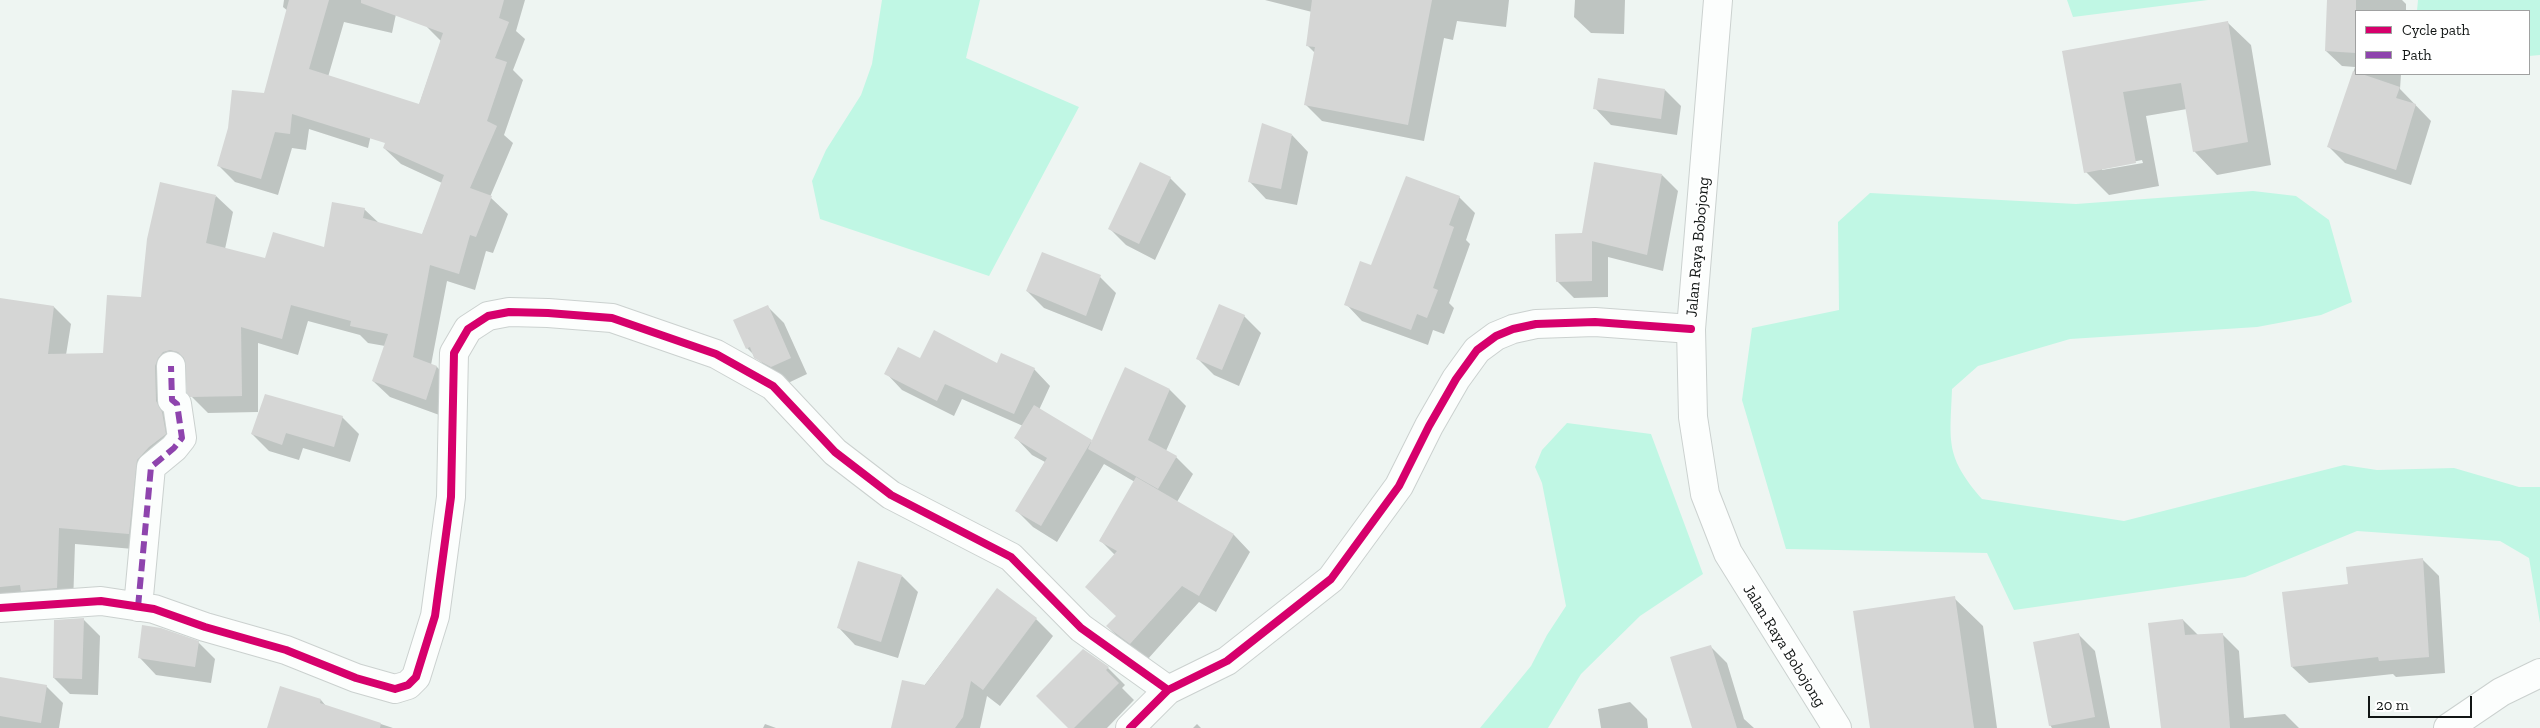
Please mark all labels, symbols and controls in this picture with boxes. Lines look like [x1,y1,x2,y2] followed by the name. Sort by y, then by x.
[2355,10,2530,75] legend
[2402,21,2470,39] text: Cycle path
[2402,46,2432,64] text: Path
[1682,176,1714,318] street label: Jalan Raya Bobojong
[1739,581,1829,711] street label: Jalan Raya Bobojong
[2370,686,2474,718] scale bar
[2376,696,2409,714] text: 20 m

